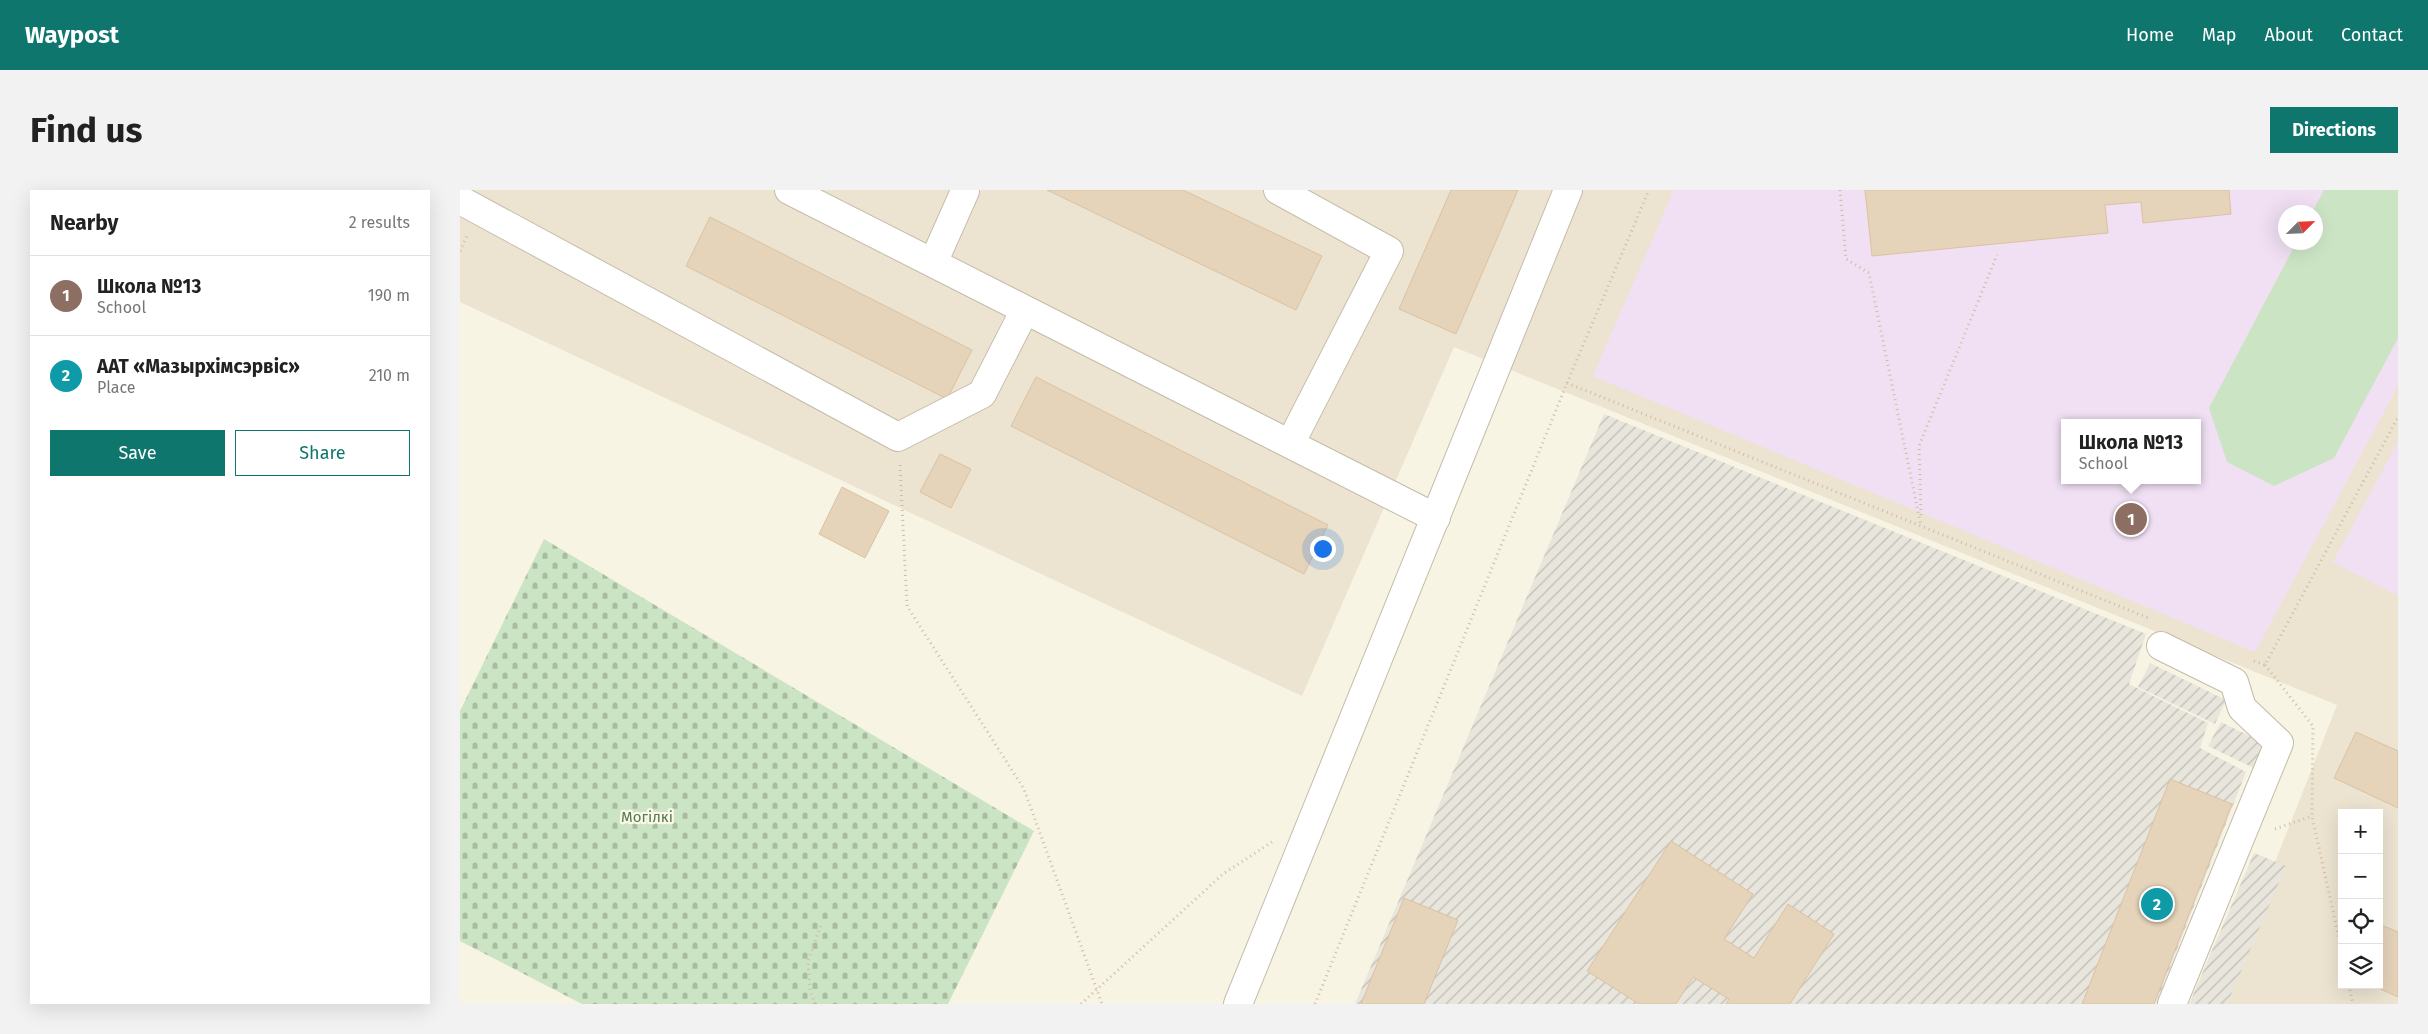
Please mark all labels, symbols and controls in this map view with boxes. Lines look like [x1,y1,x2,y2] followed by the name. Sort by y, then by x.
[25,21,119,49] text: Waypost
[2126,24,2174,46] text: Home
[2202,24,2236,46] text: Map
[2264,24,2313,46] text: About
[2341,24,2403,46] text: Contact
[2270,107,2398,153] button: Directions
[30,109,142,151] text: Find us
[2278,205,2323,250] north arrow
[50,210,118,236] text: Nearby
[349,213,410,232] text: 2 results
[97,275,201,298] text: Школа №13
[62,286,70,305] text: 1
[368,286,410,305] text: 190 m
[97,298,146,317] text: School
[97,355,300,378] text: ААТ «Мазырхімсэрвіс»
[62,366,70,385] text: 2
[369,366,410,385] text: 210 m
[97,378,136,397] text: Place
[2061,419,2201,484] popup
[50,430,225,476] button: Save
[235,430,410,476] button: Share
[2079,431,2183,454] text: Школа №13
[2079,454,2128,473] text: School
[2115,500,2147,538] pin: 1
[1310,536,1336,562] your location
[621,808,673,826] park label: Могілкі
[2338,809,2383,989] map controls
[2338,809,2383,854] button: +
[2338,854,2383,899] button: −
[2141,885,2173,923] pin: 2
[2338,899,2383,944] button: locate
[2338,944,2383,989] button: layers

